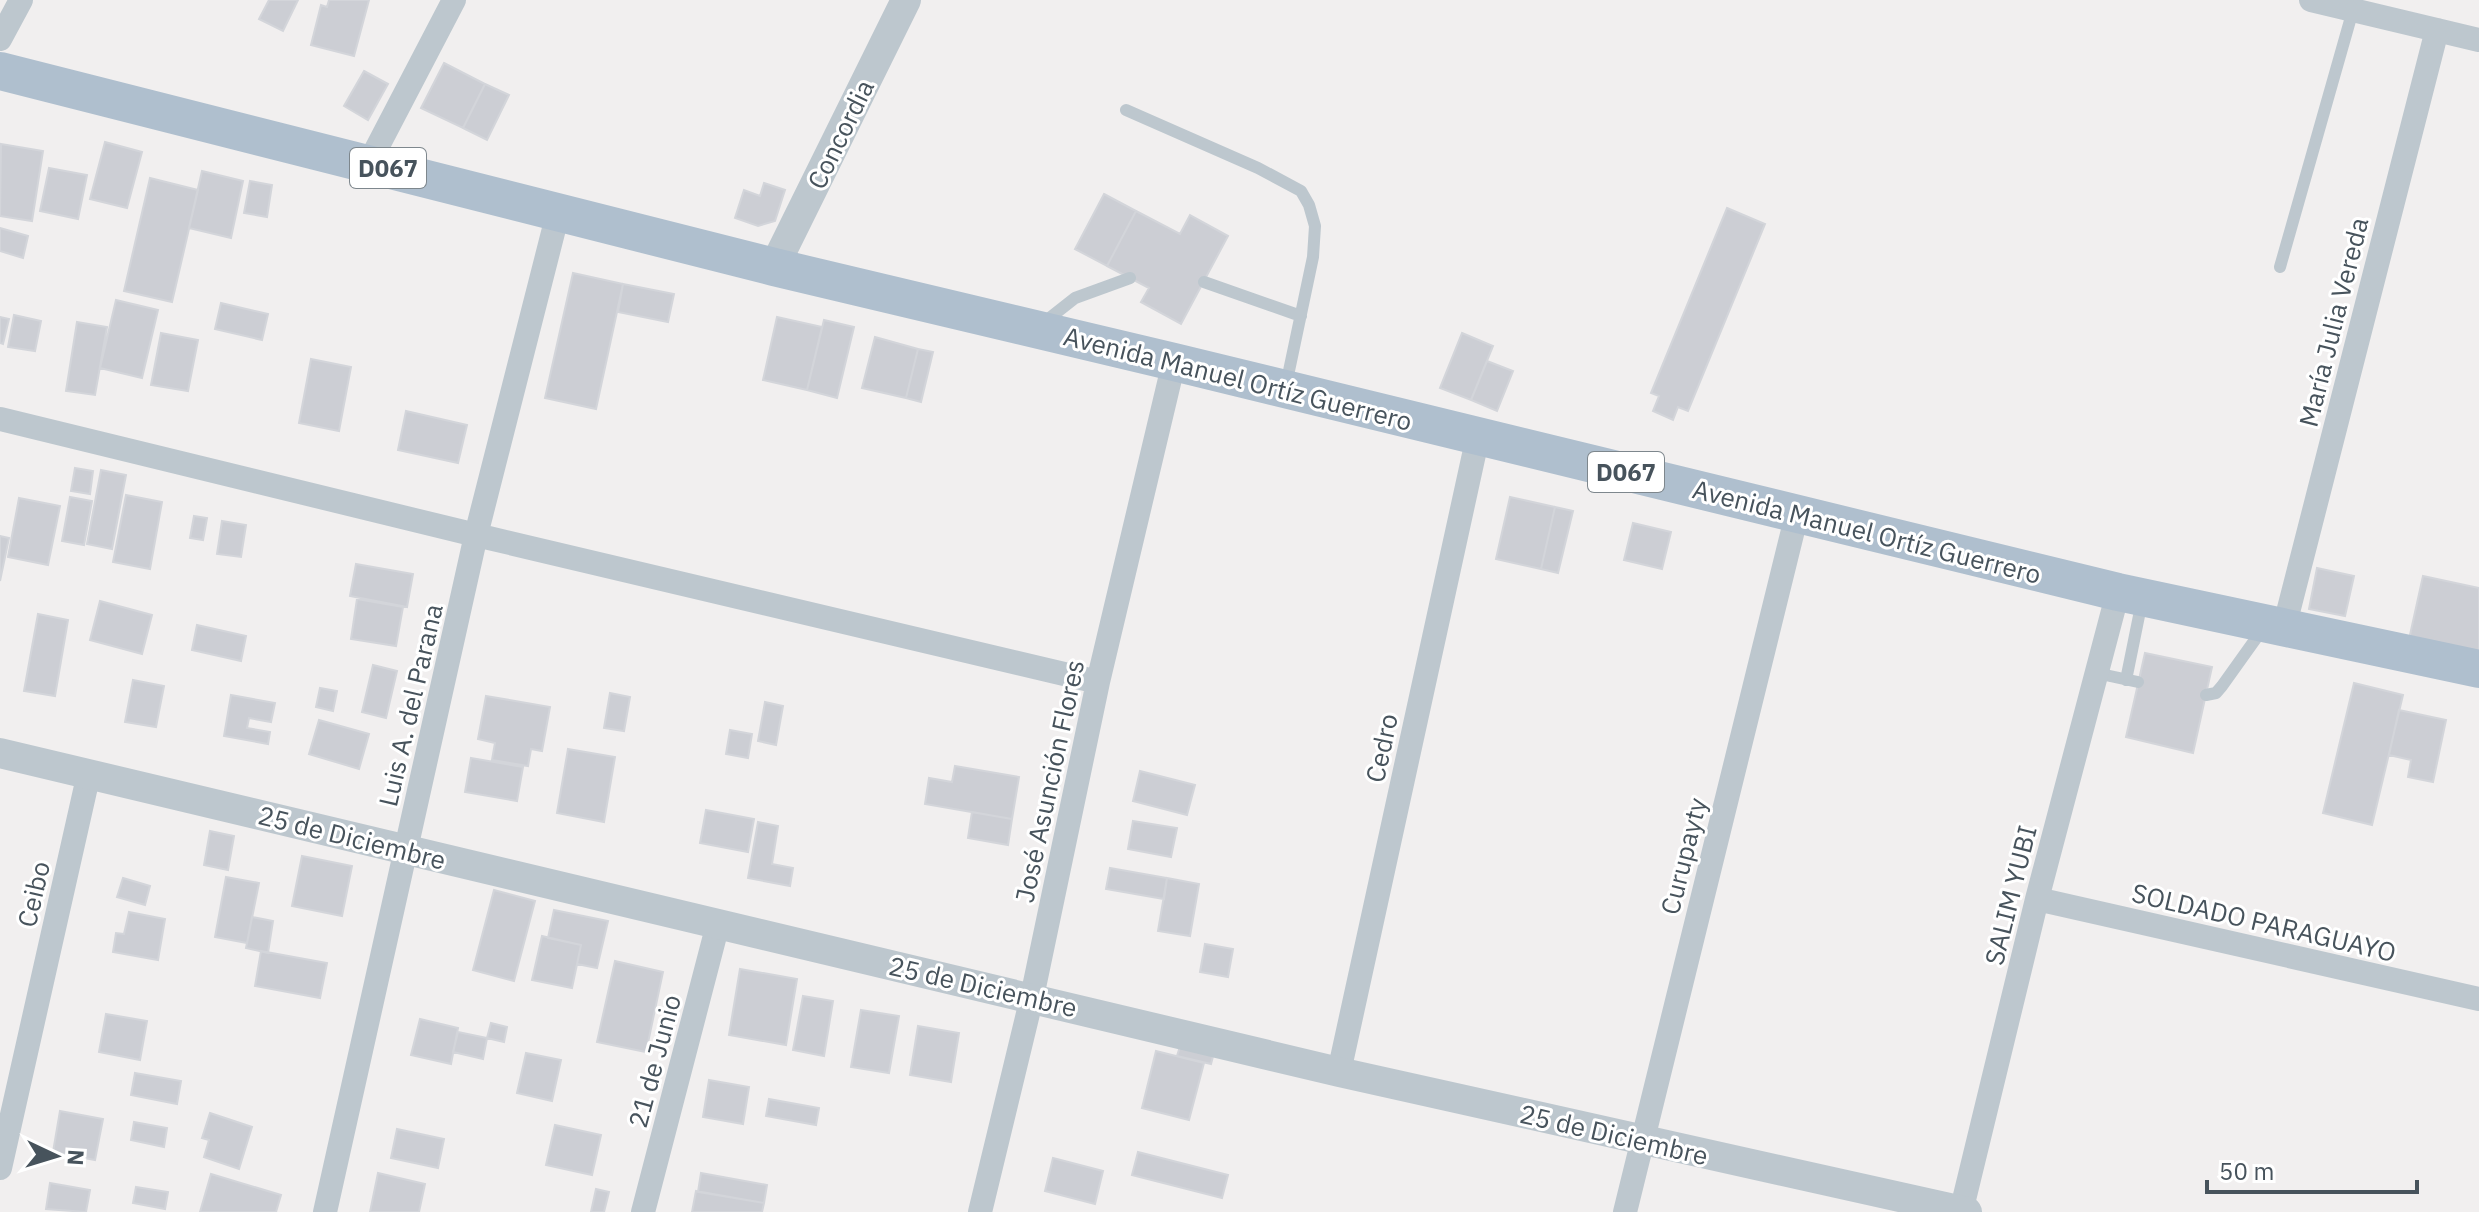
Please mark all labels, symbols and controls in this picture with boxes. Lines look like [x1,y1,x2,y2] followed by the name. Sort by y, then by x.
[799,74,881,194] street label: Concordia
[350,148,426,188] road number: D067
[2291,214,2375,430] street label: María Julia Vereda
[1060,318,1416,438] street label: Avenida Manuel Ortíz Guerrero
[1588,452,1664,492] road number: D067
[1689,471,2045,591] street label: Avenida Manuel Ortíz Guerrero
[370,600,450,810] street label: Luis A. del Parana
[1007,657,1091,905] street label: José Asunción Flores
[1357,710,1405,786] street label: Cedro
[1652,794,1714,918] street label: Curupayty
[255,797,449,877] street label: 25 de Diciembre
[1976,822,2044,968] street label: SALIM YUBI
[9,858,57,930] street label: Ceibo
[2129,875,2399,969] street label: SOLDADO PARAGUAYO
[886,948,1080,1024] street label: 25 de Diciembre
[620,991,688,1131] street label: 21 de Junio
[1517,1096,1711,1172] street label: 25 de Diciembre
[16,1116,96,1196] north arrow
[2207,1144,2417,1194] scale bar
[61,1148,91,1166] text: N
[2219,1155,2274,1187] text: 50 m

